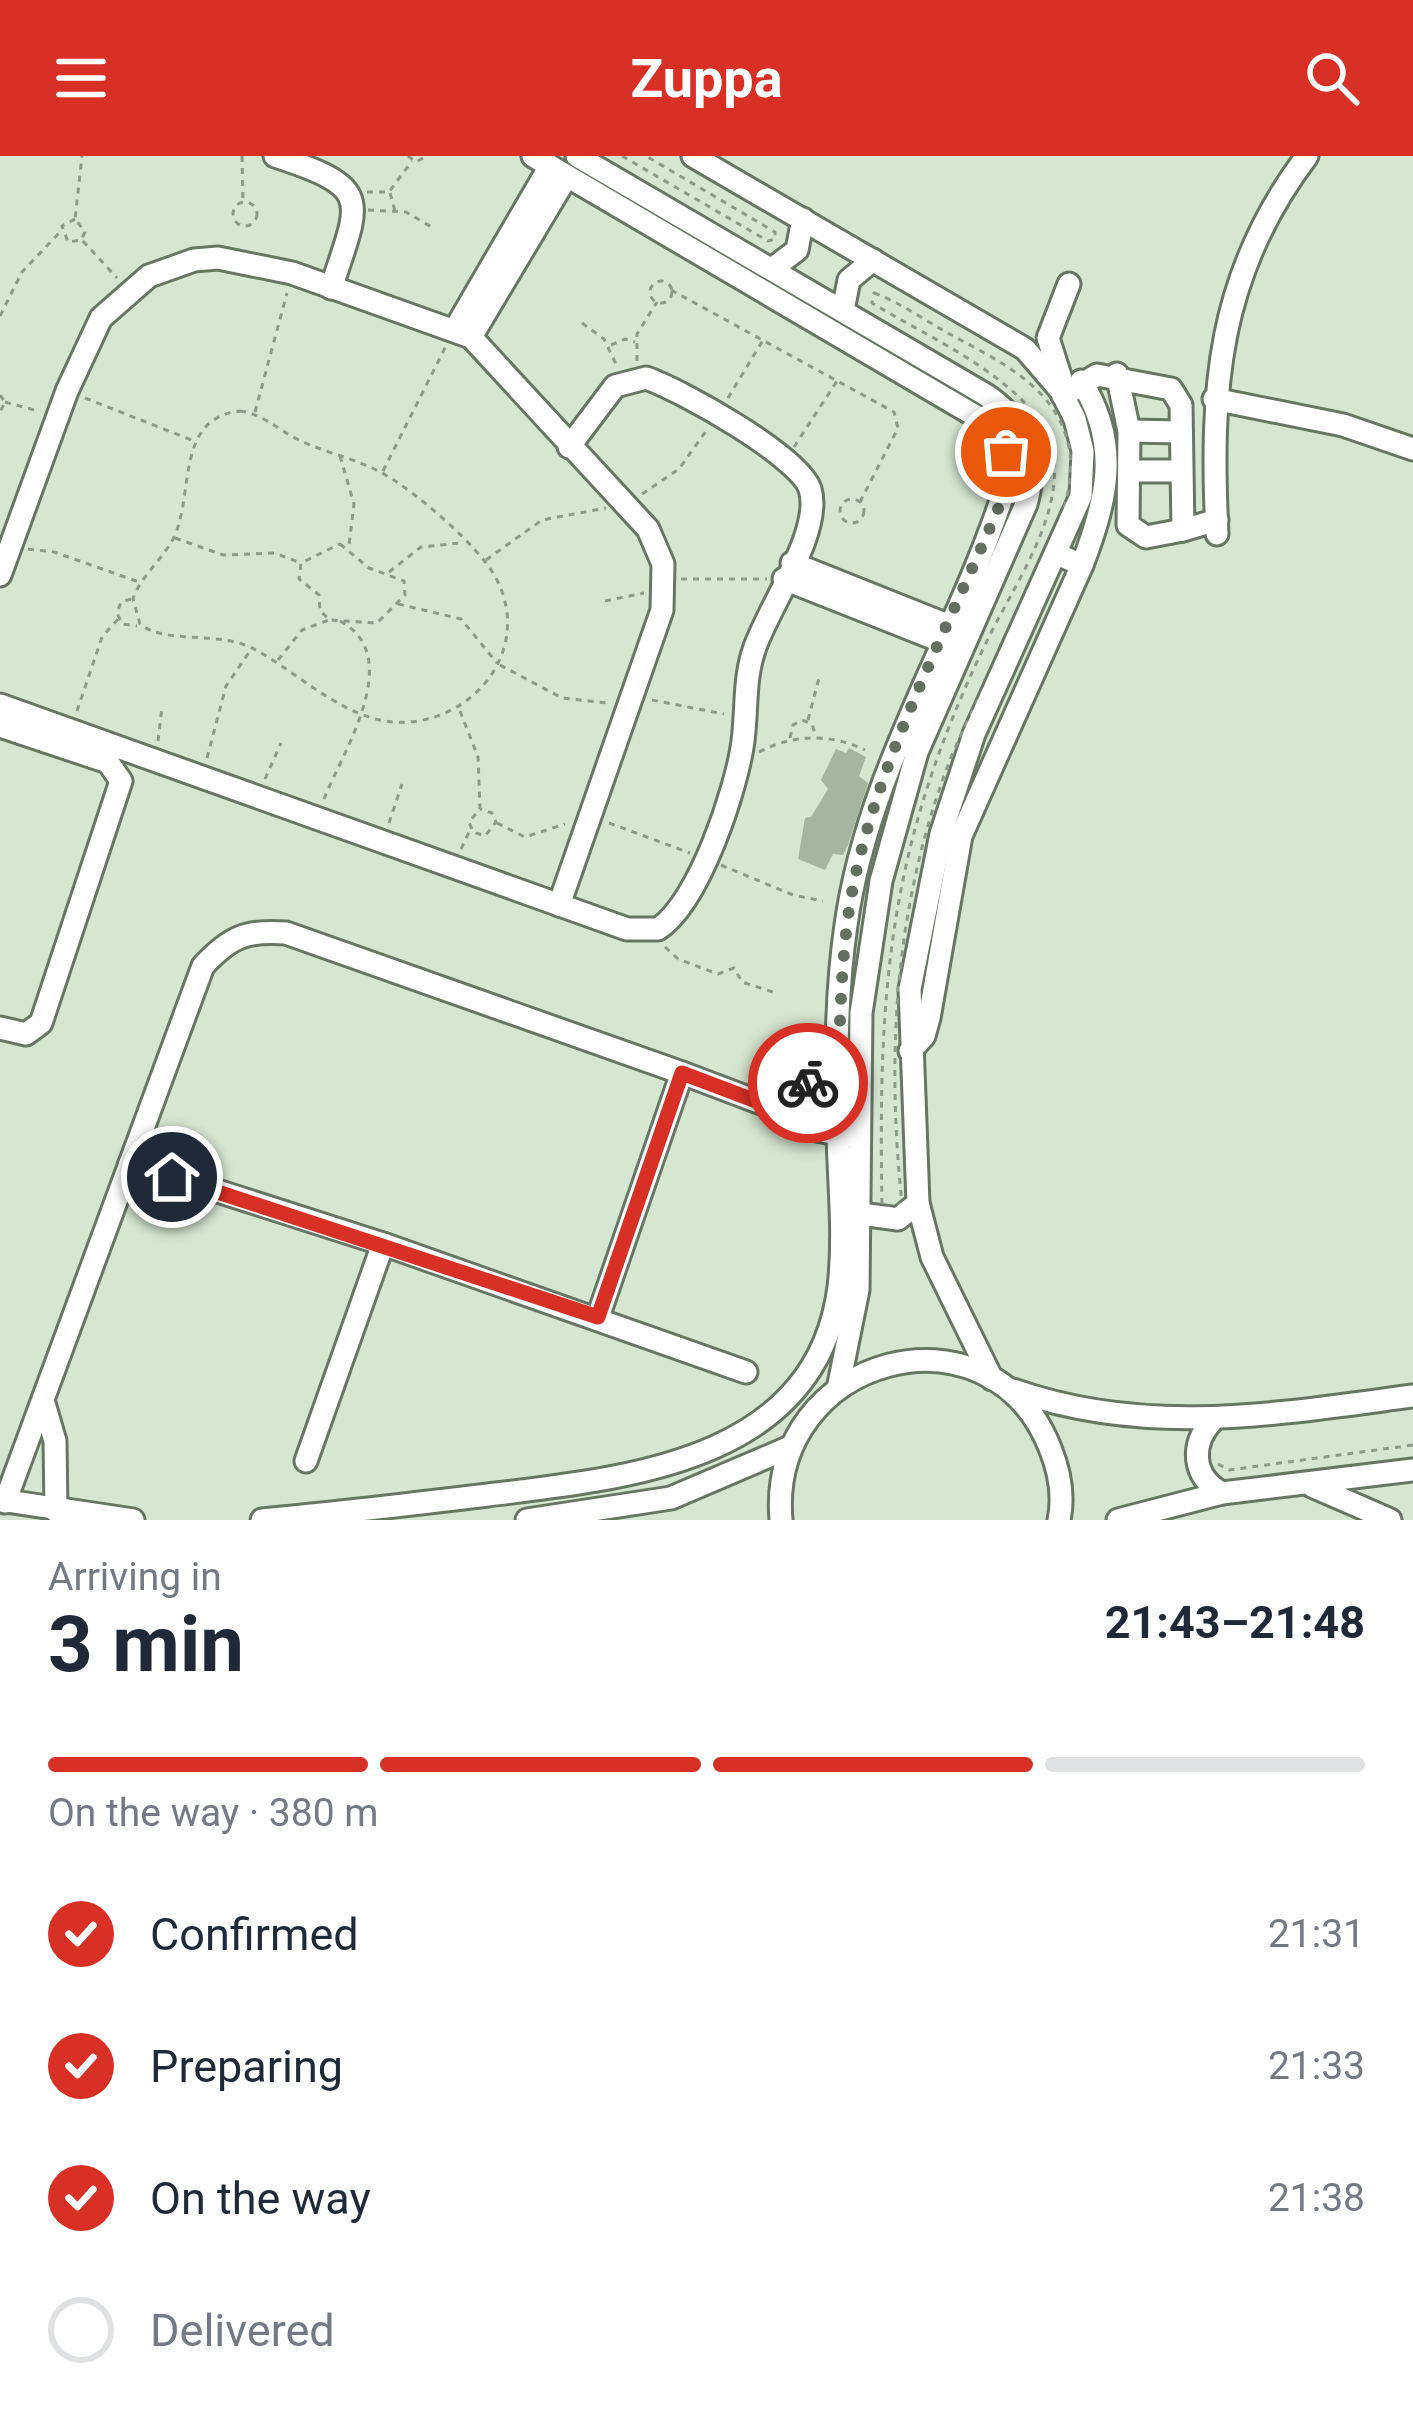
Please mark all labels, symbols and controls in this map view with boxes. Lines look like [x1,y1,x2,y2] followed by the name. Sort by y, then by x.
[48,45,114,111] icon: menu
[1299,45,1365,111] icon: search
[630,47,783,110] text: Zuppa
[955,401,1057,503] pin
[973,419,1039,485] icon: bag
[748,1023,868,1143] courier
[775,1050,841,1116] icon: bike
[121,1126,223,1228] pin
[139,1144,205,1210] icon: home
[48,1554,222,1600] text: Arriving in
[1105,1596,1365,1649] text: 21:43–21:48
[48,1599,244,1690] text: 3 min
[48,1790,379,1836] text: On the way · 380 m
[48,1901,114,1967] icon: check
[150,1908,359,1961] text: Confirmed
[1268,1911,1365,1957] text: 21:31
[48,2033,114,2099] icon: check
[150,2040,343,2093] text: Preparing
[1268,2043,1365,2089] text: 21:33
[48,2165,114,2231] icon: check
[150,2172,371,2225] text: On the way
[1268,2175,1365,2221] text: 21:38
[150,2304,335,2357] text: Delivered

